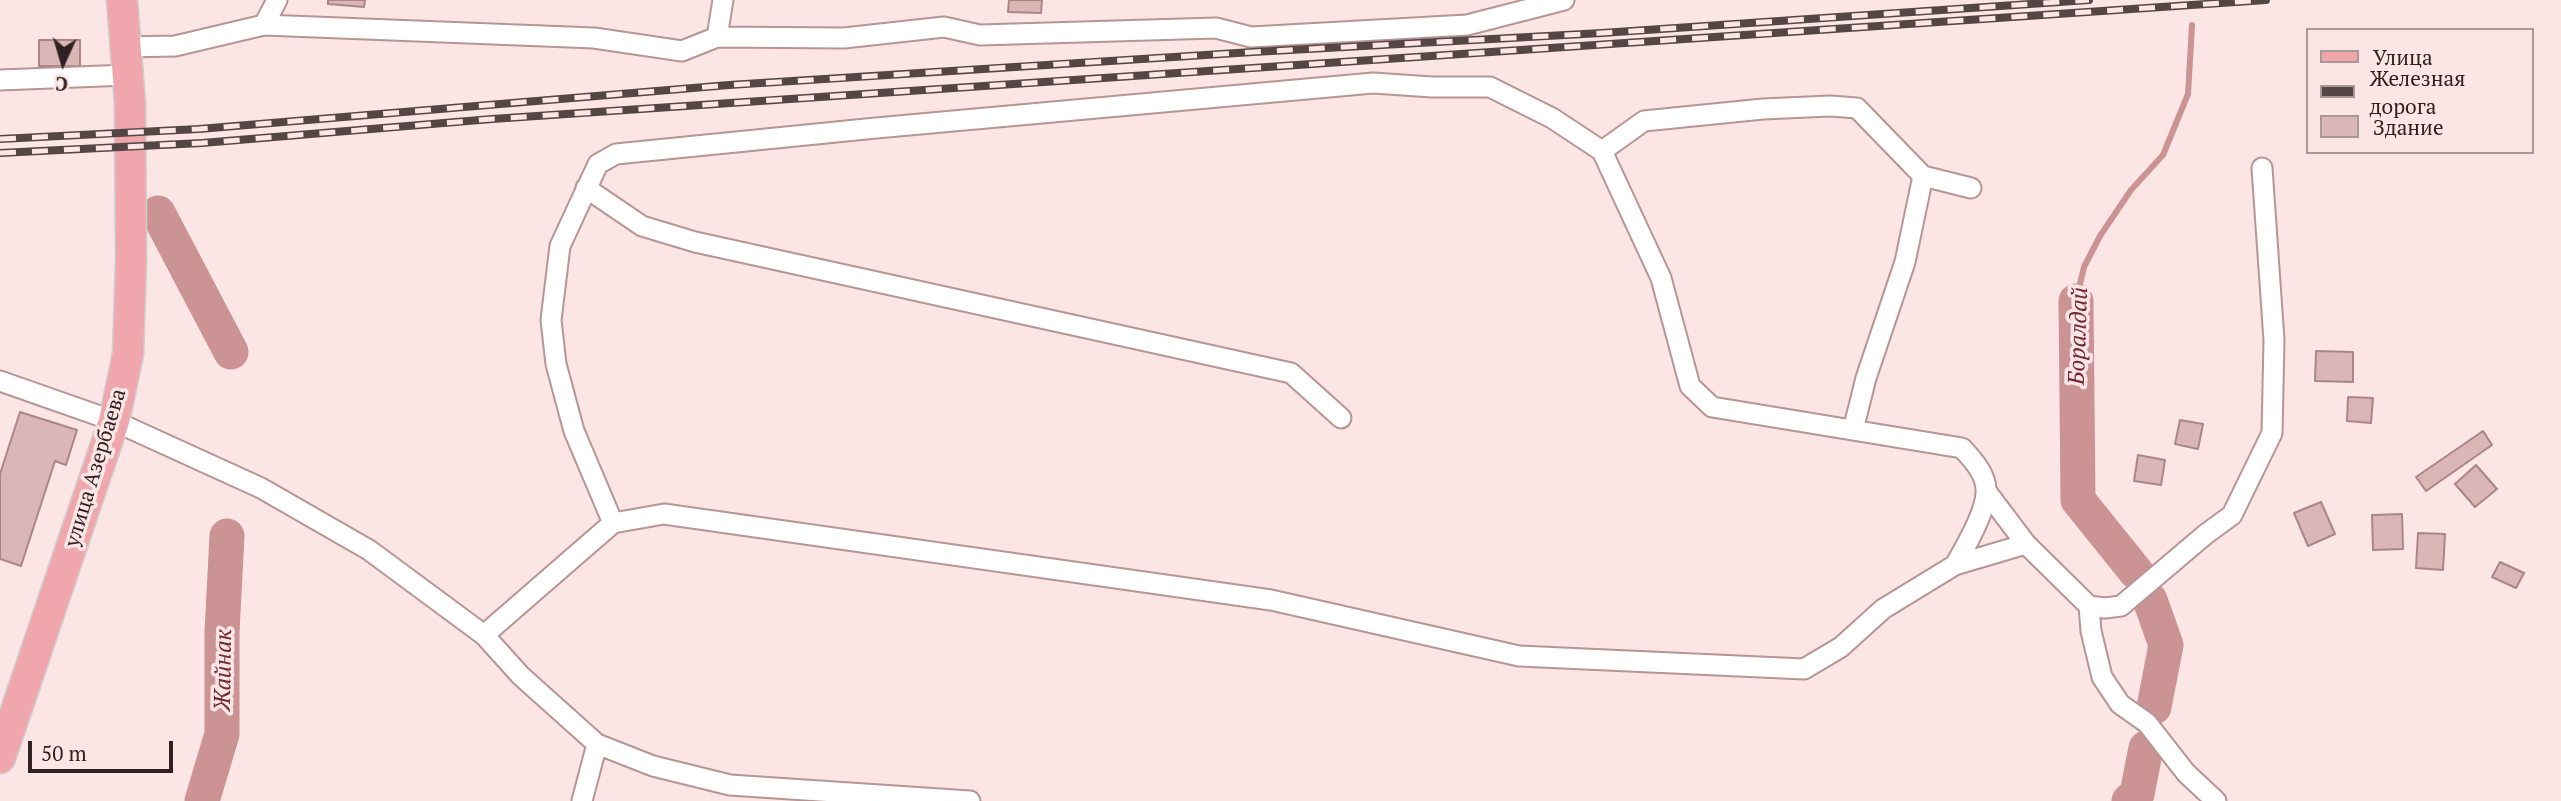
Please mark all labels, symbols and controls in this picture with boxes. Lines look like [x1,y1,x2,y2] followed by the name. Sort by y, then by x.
[28,28,98,98] north arrow
[2306,28,2533,154] legend
[2373,43,2433,71] text: Улица
[2369,64,2465,120] text: Железная дорога
[54,72,69,97] text: С
[2373,113,2444,141] text: Здание
[2063,287,2095,385] water label: Боралдай
[60,386,132,550] street label: улица Азербаева
[209,629,239,711] water label: Жайнак
[32,728,177,772] scale bar
[41,739,87,767] text: 50 m

